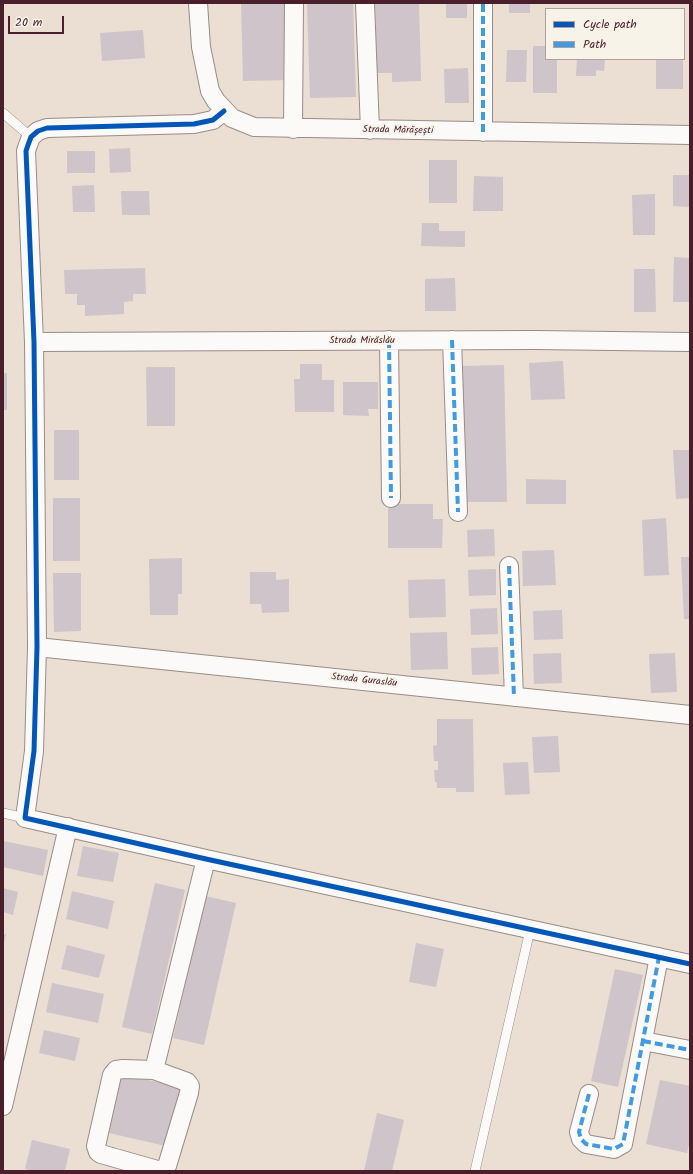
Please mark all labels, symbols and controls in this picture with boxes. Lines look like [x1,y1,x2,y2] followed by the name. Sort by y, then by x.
[10,8,66,34] scale bar
[545,8,685,60] legend
[15,13,42,32] text: 20 m
[583,15,637,34] text: Cycle path
[583,35,606,54] text: Path
[363,124,433,138] street label: Strada Mărășești
[329,335,395,347] street label: Strada Mirăslău
[331,672,397,690] street label: Strada Guraslău

